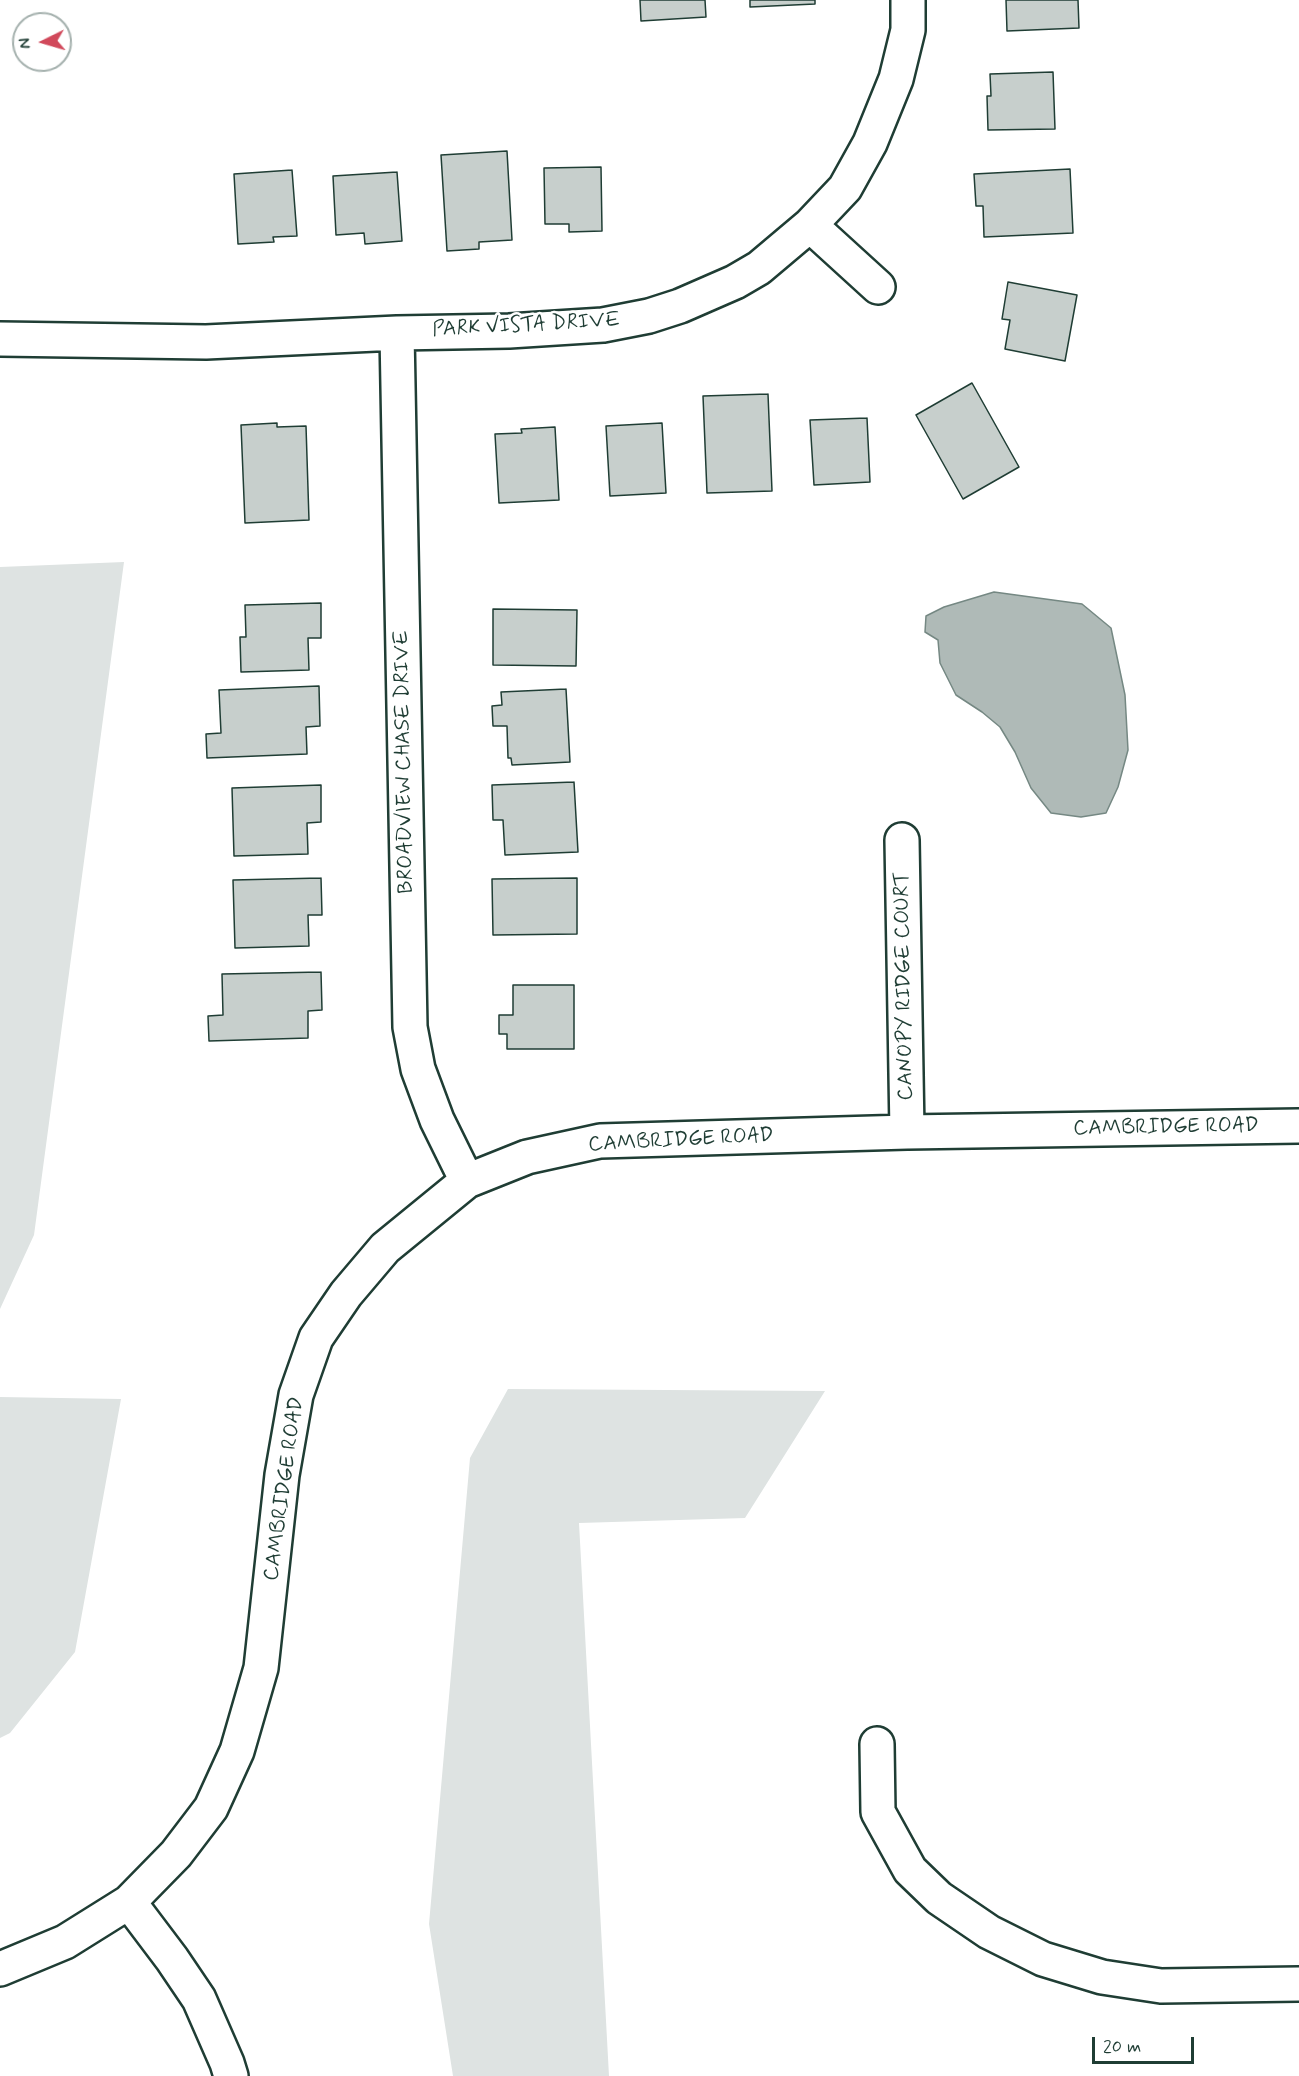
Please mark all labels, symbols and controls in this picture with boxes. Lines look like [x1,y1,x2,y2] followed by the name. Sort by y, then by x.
[12,12,72,72] north arrow
[15,37,36,50] text: N
[432,309,620,343] street label: PARK VISTA DRIVE
[390,630,420,894] street label: BROADVIEW CHASE DRIVE
[890,871,920,1101] street label: CANOPY RIDGE COURT
[1073,1114,1259,1142] street label: CAMBRIDGE ROAD
[588,1124,774,1158] street label: CAMBRIDGE ROAD
[260,1395,310,1583] street label: CAMBRIDGE ROAD
[1095,2025,1197,2063] scale bar
[1103,2035,1141,2059] text: 20 m

